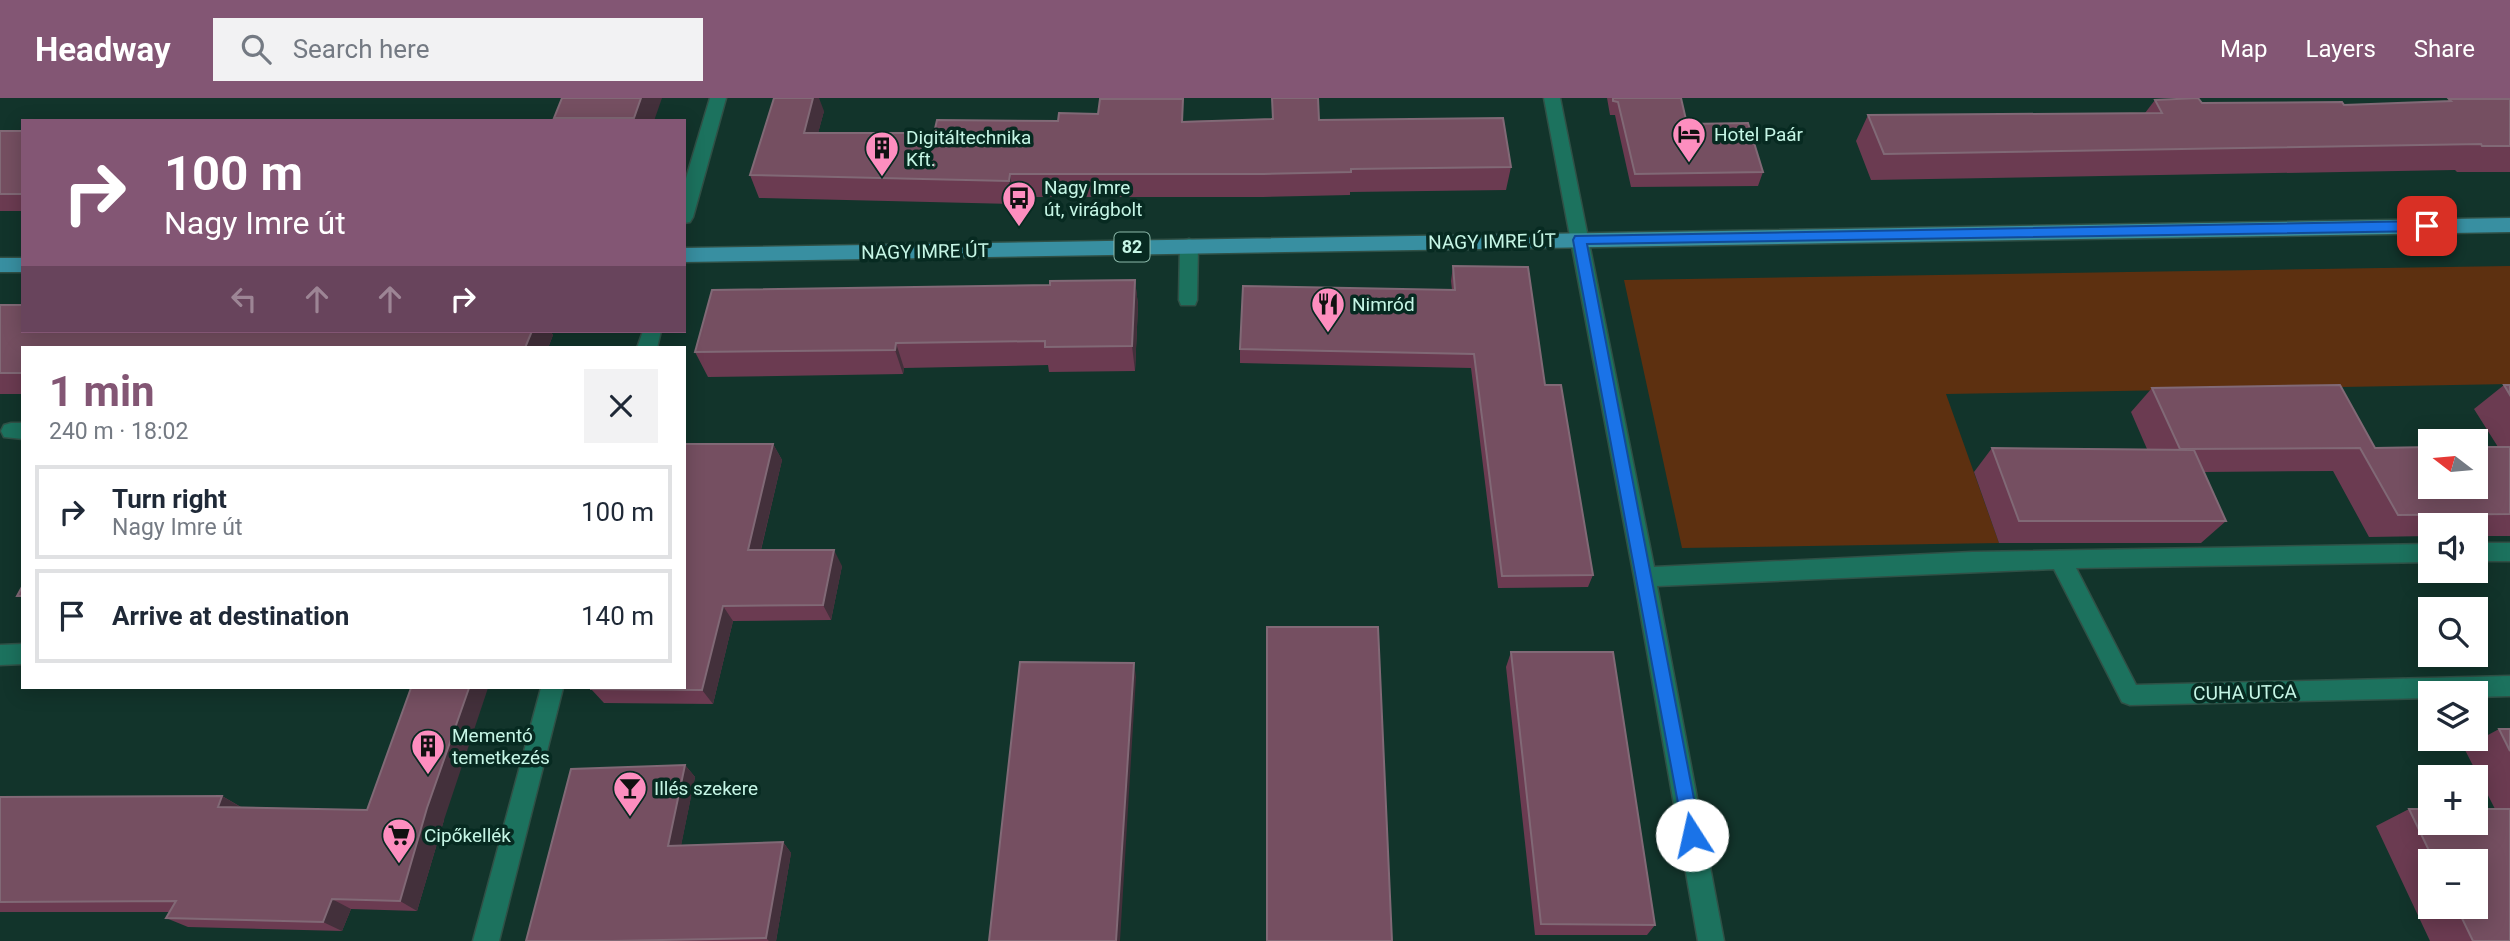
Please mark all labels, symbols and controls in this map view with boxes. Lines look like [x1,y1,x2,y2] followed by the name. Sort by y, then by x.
[213,18,703,81] search box
[35,30,171,69] text: Headway
[237,30,275,68] icon: search
[293,34,429,64] text: Search here
[2220,35,2268,63] text: Map
[2306,35,2376,63] text: Layers
[2414,35,2475,63] text: Share
[1670,115,1708,164] hotel icon: Hotel Paár
[1714,123,1804,146] place label: Hotel Paár
[906,126,1031,171] place label: Digitáltechnika Kft.
[863,129,901,178] building icon: Digitáltechnika Kft.
[164,145,303,202] text: 100 m
[49,147,140,238] icon: right
[1044,176,1142,221] place label: Nagy Imre út, virágbolt
[1000,179,1038,228] bus stop icon: Nagy Imre út, virágbolt
[2397,196,2457,256] pin
[164,204,346,242] text: Nagy Imre út
[2408,207,2446,245] icon: arrive
[1428,229,1556,254] street label: NAGY IMRE ÚT
[1114,232,1150,262] road number: 82
[861,239,989,264] street label: NAGY IMRE ÚT
[225,280,263,318] icon: left
[298,280,336,318] icon: ahead
[371,280,409,318] icon: ahead
[444,280,482,318] icon: right
[1309,285,1347,334] restaurant icon: Nimród
[1352,293,1415,316] place label: Nimród
[49,367,155,416] text: 1 min
[584,369,658,443] button: close
[49,418,188,445] text: 240 m · 18:02
[2418,429,2488,499] north arrow
[2418,429,2488,919] map controls
[112,484,227,514] text: Turn right
[53,493,91,531] icon: right
[581,497,654,527] text: 100 m
[2418,513,2488,583] button: sound
[112,514,243,541] text: Nagy Imre út
[53,597,91,635] icon: arrive
[2418,597,2488,667] button: search
[112,601,349,631] text: Arrive at destination
[581,601,654,631] text: 140 m
[2193,680,2298,705] street label: CUHA UTCA
[2418,681,2488,751] button: layers
[452,724,550,769] place label: Mementó temetkezés
[409,727,447,776] building icon: Mementó temetkezés
[2418,765,2488,835] button: +
[611,769,649,818] bar icon: Illés szekere
[654,777,758,800] place label: Illés szekere
[1655,798,1729,872] position arrow
[380,816,418,865] supermarket icon: Cipőkellék
[424,824,511,847] place label: Cipőkellék
[2418,849,2488,919] button: −

